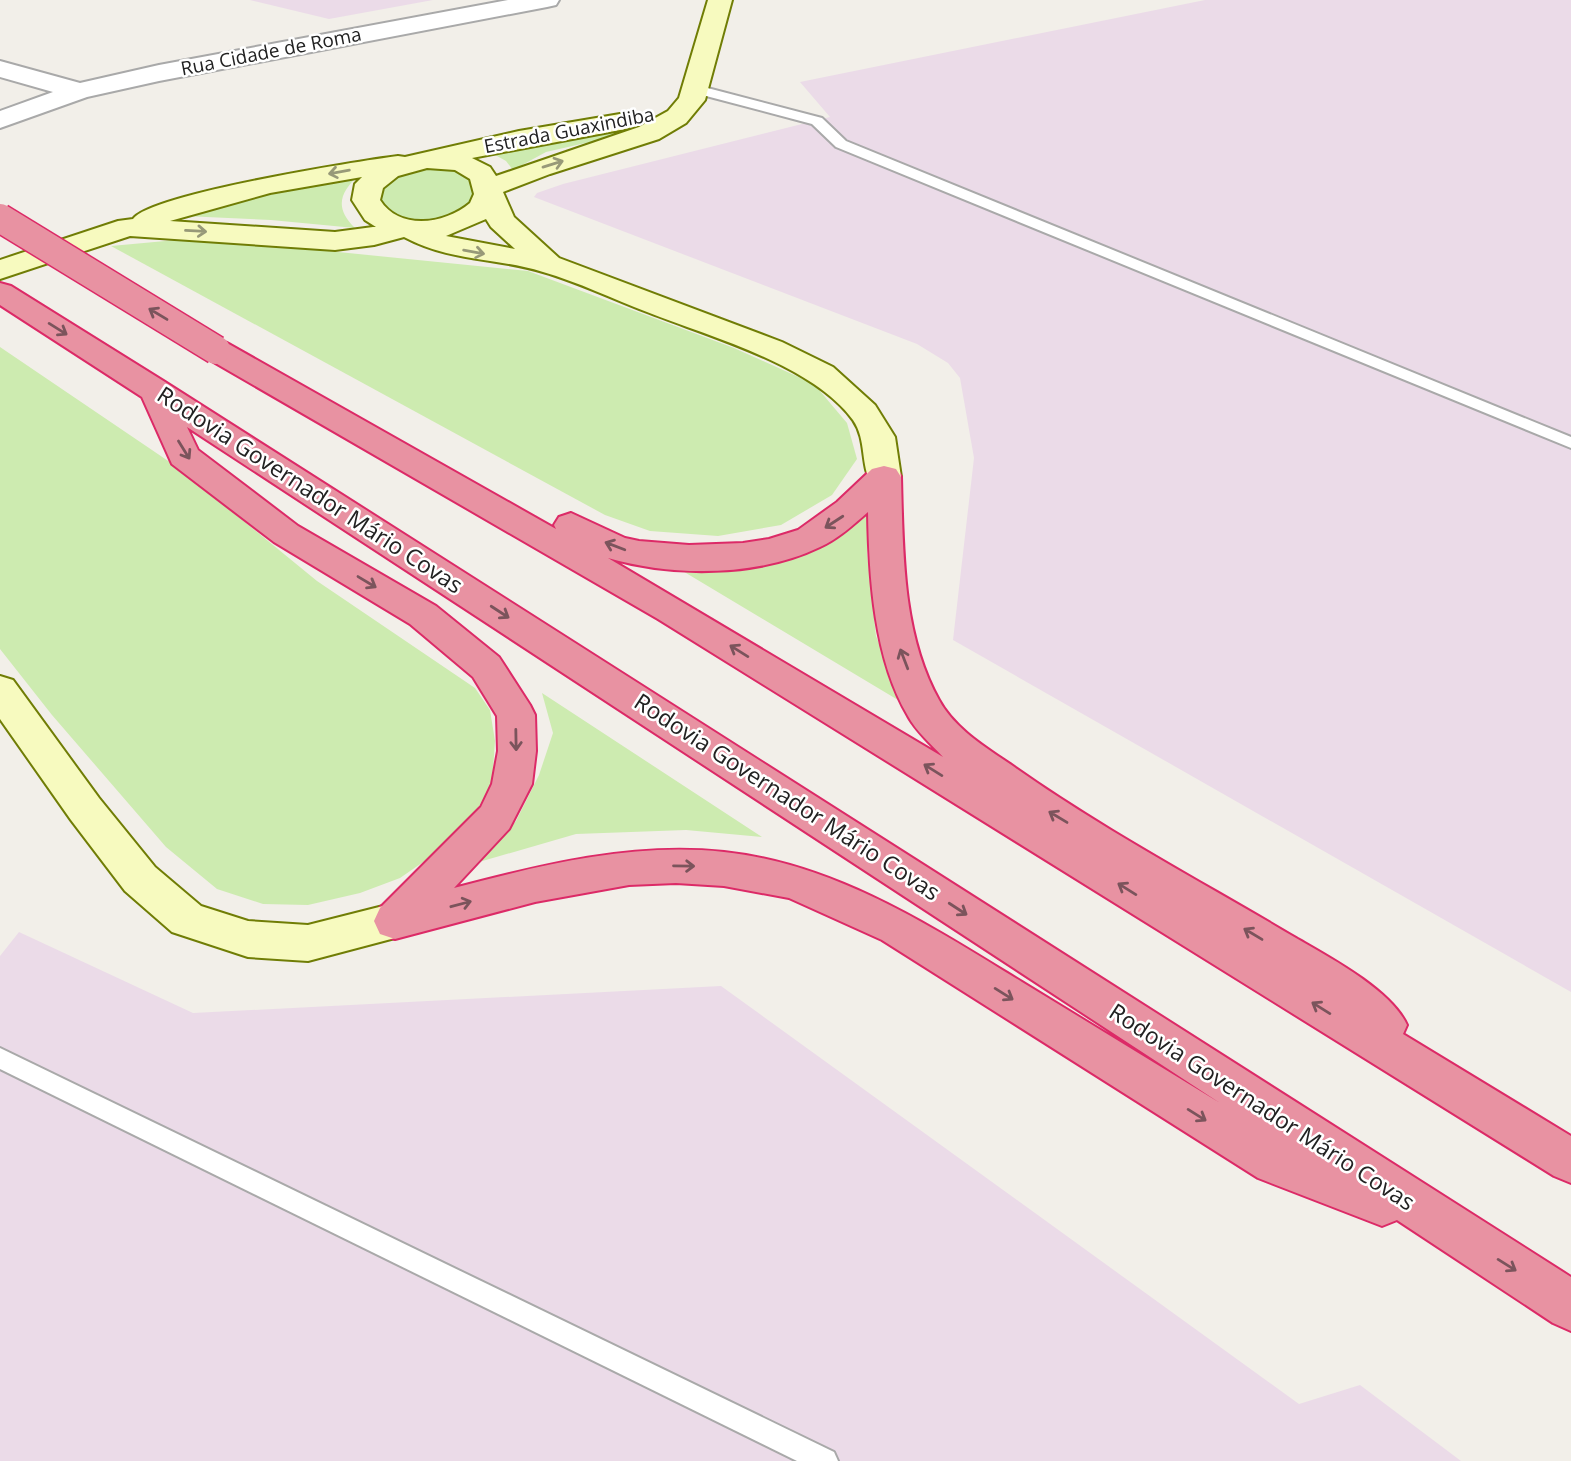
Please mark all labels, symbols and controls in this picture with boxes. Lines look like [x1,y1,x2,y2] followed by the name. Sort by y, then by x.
[178,21,364,81] street label: Rua Cidade de Roma
[482,101,656,159] street label: Estrada Guaxindiba
[542,157,564,170] one-way arrow
[328,166,351,179] one-way arrow
[184,225,207,238] one-way arrow
[462,246,485,259] one-way arrow
[148,307,168,321] one-way arrow
[47,322,67,336] one-way arrow
[151,378,470,600] street label: Rodovia Governador Mário Covas
[176,440,191,459] one-way arrow
[824,516,844,530] one-way arrow
[604,538,626,551] one-way arrow
[357,575,377,589] one-way arrow
[490,604,509,619] one-way arrow
[729,644,749,658] one-way arrow
[897,648,910,670] one-way arrow
[628,685,947,907] street label: Rodovia Governador Mário Covas
[510,728,523,751] one-way arrow
[923,763,943,777] one-way arrow
[1049,809,1069,823] one-way arrow
[672,860,695,873] one-way arrow
[1117,882,1137,896] one-way arrow
[449,897,472,910] one-way arrow
[948,901,967,916] one-way arrow
[1244,927,1264,941] one-way arrow
[994,987,1014,1001] one-way arrow
[1103,995,1422,1217] street label: Rodovia Governador Mário Covas
[1311,1001,1331,1015] one-way arrow
[1187,1108,1207,1122] one-way arrow
[1497,1259,1517,1273] one-way arrow

